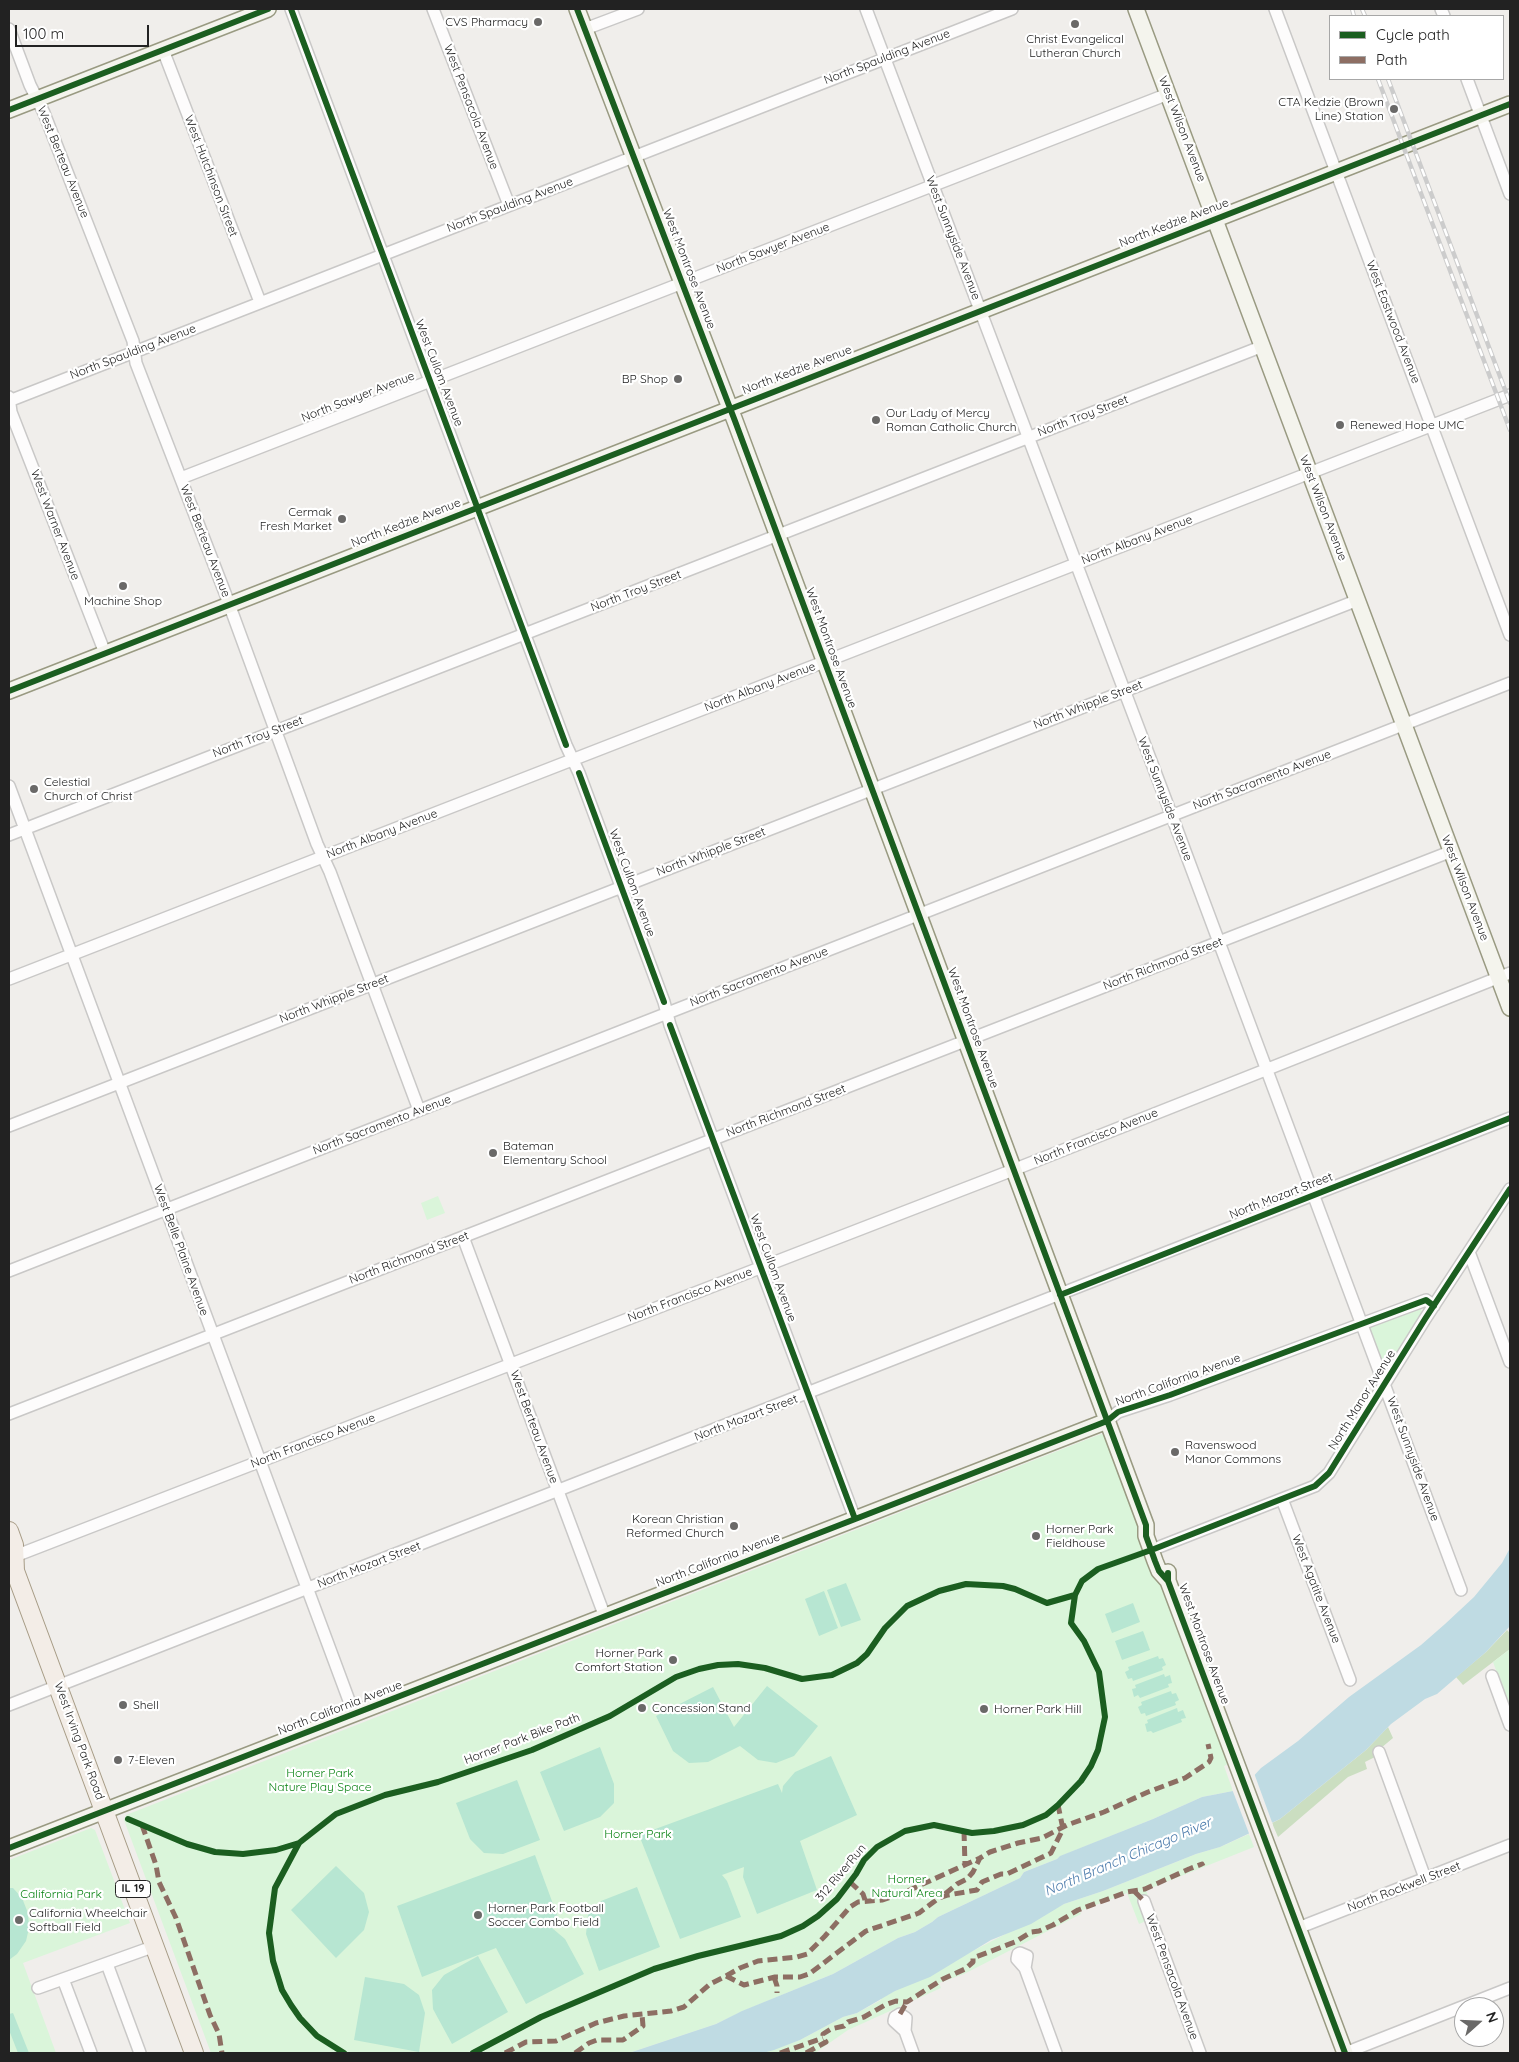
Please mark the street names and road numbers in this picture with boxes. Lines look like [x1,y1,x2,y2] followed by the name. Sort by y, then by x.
[822,26,952,88] street label: North Spaulding Avenue
[440,42,502,172] street label: West Pensacola Avenue
[1155,74,1209,184] street label: West Wilson Avenue
[34,104,92,220] street label: West Berteau Avenue
[181,113,241,239] street label: West Hutchinson Street
[445,174,575,236] street label: North Spaulding Avenue
[923,174,983,302] street label: West Sunnyside Avenue
[1117,195,1231,251] street label: North Kedzie Avenue
[659,207,719,331] street label: West Montrose Avenue
[714,220,832,276] street label: North Sawyer Avenue
[1363,258,1423,386] street label: West Eastwood Avenue
[412,317,466,429] street label: West Cullom Avenue
[68,321,198,383] street label: North Spaulding Avenue
[740,342,854,398] street label: North Kedzie Avenue
[299,369,417,425] street label: North Sawyer Avenue
[1036,392,1130,440] street label: North Troy Street
[1296,453,1350,563] street label: West Wilson Avenue
[27,468,83,582] street label: West Warner Avenue
[177,483,233,599] street label: West Berteau Avenue
[349,495,463,551] street label: North Kedzie Avenue
[1079,512,1195,568] street label: North Albany Avenue
[589,567,683,615] street label: North Troy Street
[802,586,860,710] street label: West Montrose Avenue
[702,659,818,715] street label: North Albany Avenue
[1031,678,1145,732] street label: North Whipple Street
[211,713,305,761] street label: North Troy Street
[1135,735,1195,863] street label: West Sunnyside Avenue
[1191,747,1333,813] street label: North Sacramento Avenue
[324,806,440,862] street label: North Albany Avenue
[654,825,768,879] street label: North Whipple Street
[606,827,658,939] street label: West Cullom Avenue
[1438,833,1492,943] street label: West Wilson Avenue
[1101,935,1225,993] street label: North Richmond Street
[688,944,830,1010] street label: North Sacramento Avenue
[944,966,1002,1090] street label: West Montrose Avenue
[277,972,391,1026] street label: North Whipple Street
[724,1082,848,1140] street label: North Richmond Street
[311,1092,453,1158] street label: North Sacramento Avenue
[1032,1106,1160,1168] street label: North Francisco Avenue
[1227,1170,1335,1222] street label: North Mozart Street
[150,1182,212,1318] street label: West Belle Plaine Avenue
[747,1212,799,1324] street label: West Cullom Avenue
[347,1229,471,1287] street label: North Richmond Street
[626,1265,754,1325] street label: North Francisco Avenue
[1325,1347,1399,1453] street label: North Manor Avenue
[1114,1351,1242,1409] street label: North California Avenue
[507,1368,561,1486] street label: West Berteau Avenue
[692,1392,800,1444] street label: North Mozart Street
[1384,1395,1442,1523] street label: West Sunnyside Avenue
[249,1411,377,1471] street label: North Francisco Avenue
[654,1530,782,1590] street label: North California Avenue
[1289,1533,1343,1645] street label: West Agatite Avenue
[315,1539,423,1591] street label: North Mozart Street
[1175,1582,1233,1706] street label: West Montrose Avenue
[276,1678,404,1738] street label: North California Avenue
[51,1680,107,1802] street label: West Irving Park Road
[462,1710,582,1768] street label: Horner Park Bike Path
[813,1841,869,1905] street label: 312 RiverRun
[1345,1859,1463,1915] street label: North Rockwell Street
[116,1880,150,1898] road number: IL 19
[1143,1912,1201,2042] street label: West Pensacola Avenue

